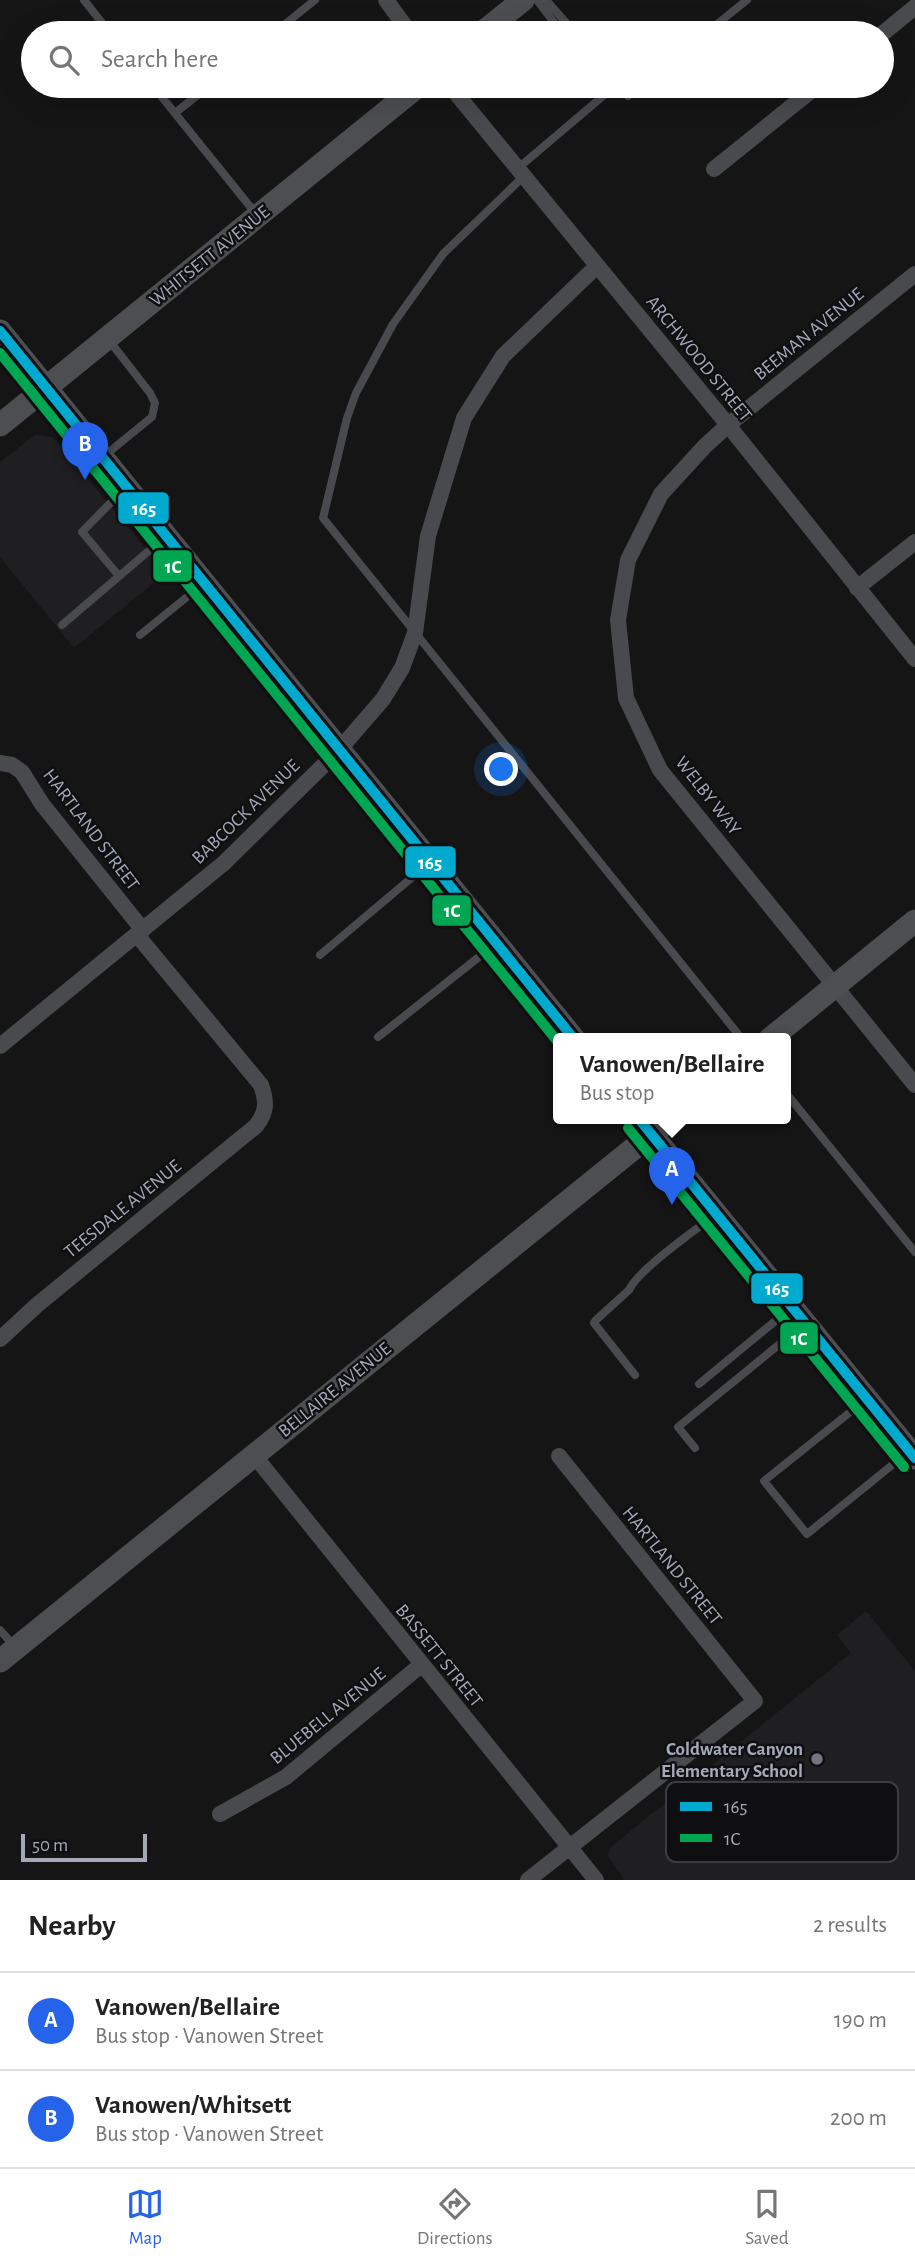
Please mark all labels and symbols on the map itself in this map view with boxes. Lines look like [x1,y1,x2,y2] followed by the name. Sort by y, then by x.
[146,202,273,310] street label: WHITSETT AVENUE
[750,284,867,384] street label: BEEMAN AVENUE
[642,292,755,426] street label: ARCHWOOD STREET
[62,422,108,480] pin: B
[117,491,170,525] line badge: 165
[132,500,156,519] text: 165
[152,549,193,583] line badge: 1C
[165,558,182,577] text: 1C
[484,752,518,786] your location
[671,753,744,839] street label: WELBY WAY
[189,756,303,868] street label: BABCOCK AVENUE
[39,766,142,894] street label: HARTLAND STREET
[404,845,457,879] line badge: 165
[418,854,442,873] text: 165
[431,894,472,927] line badge: 1C
[444,902,461,921] text: 1C
[649,1147,695,1205] pin: A
[61,1156,185,1262] street label: TEESDALE AVENUE
[750,1272,804,1305] line badge: 165
[765,1280,789,1299] text: 165
[779,1321,819,1355] line badge: 1C
[791,1330,808,1349] text: 1C
[275,1339,395,1441] street label: BELLAIRE AVENUE
[618,1503,725,1629] street label: HARTLAND STREET
[392,1601,486,1711] street label: BASSETT STREET
[267,1664,389,1768] street label: BLUEBELL AVENUE
[661,1740,803,1781] place label: Coldwater Canyon Elementary School
[809,1751,825,1767] marker: Coldwater Canyon Elementary School
[666,1782,898,1862] legend
[724,1798,747,1817] text: 165
[724,1830,741,1849] text: 1C
[21,1831,147,1863] scale bar

